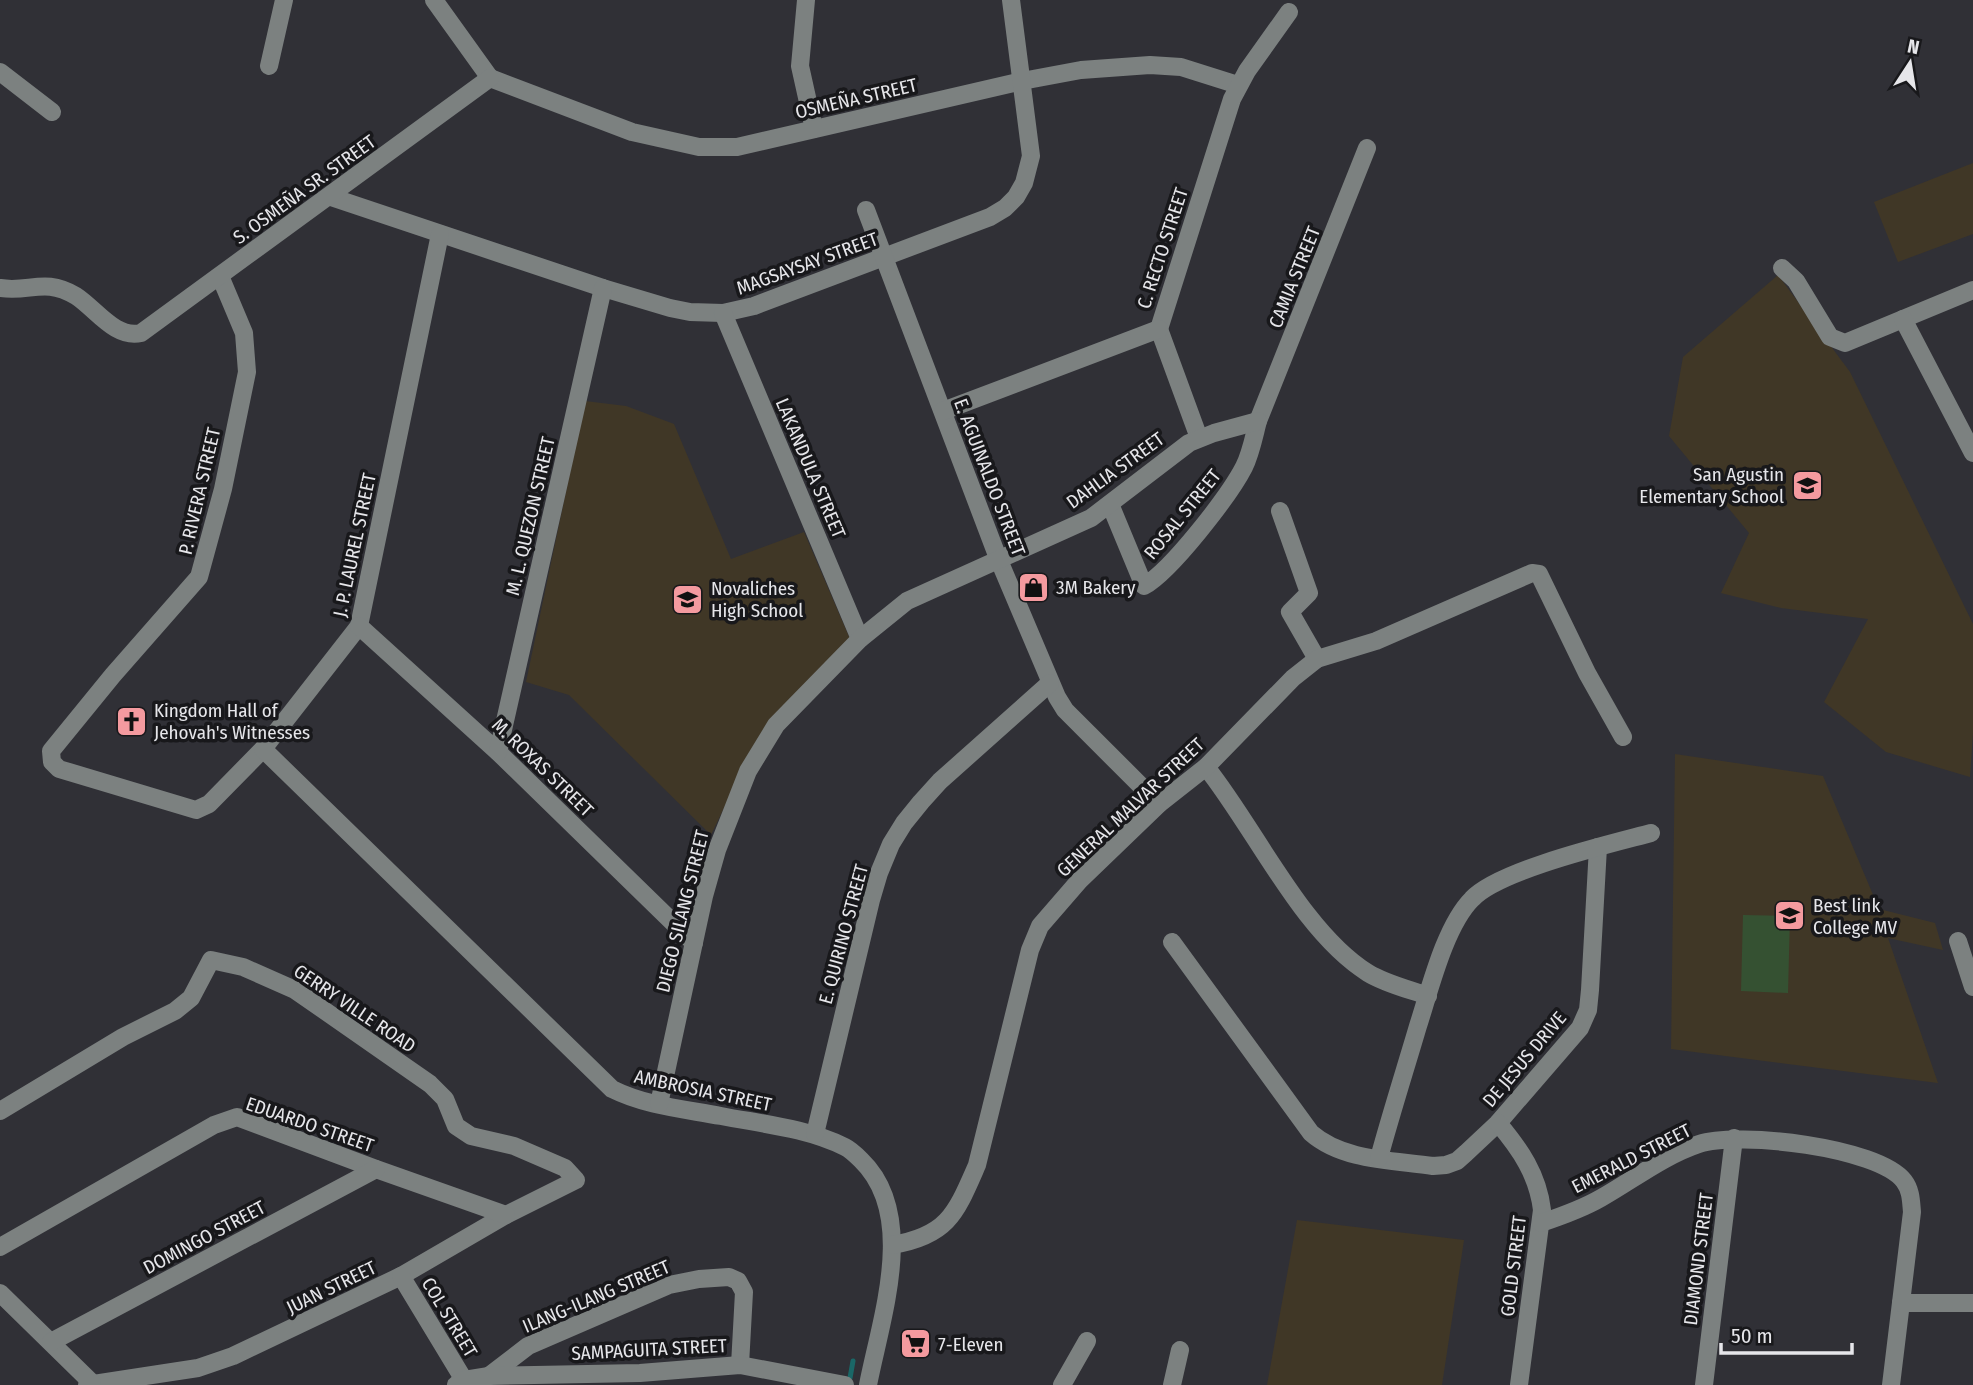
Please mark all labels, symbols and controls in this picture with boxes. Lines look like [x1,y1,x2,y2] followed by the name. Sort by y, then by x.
[1875,28,1945,98] north arrow
[1905,34,1921,59] text: N
[793,73,919,124] street label: OSMEÑA STREET
[229,130,380,249] street label: S. OSMEÑA SR. STREET
[1132,185,1193,312] street label: C. RECTO STREET
[1264,223,1325,331] street label: CAMIA STREET
[733,227,881,300] street label: MAGSAYSAY STREET
[771,395,850,542] street label: LAKANDULA STREET
[949,395,1030,559] street label: E. AGUINALDO STREET
[174,425,225,557] street label: P. RIVERA STREET
[1062,427,1169,514] street label: DAHLIA STREET
[501,434,560,598] street label: M. L. QUEZON STREET
[1639,463,1784,508] place label: San Agustin Elementary School
[1139,465,1226,564] street label: ROSAL STREET
[1790,468,1824,502] school or university icon: San Agustin Elementary School
[328,471,381,619] street label: J. P. LAUREL STREET
[1016,570,1050,604] shop icon: 3M Bakery
[1056,576,1136,599] place label: 3M Bakery
[711,577,803,622] place label: Novaliches High School
[671,582,705,616] school or university icon: Novaliches High School
[154,699,310,744] place label: Kingdom Hall of Jehovah's Witnesses
[114,704,148,738] church icon: Kingdom Hall of Jehovah's Witnesses
[487,713,598,822] street label: M. ROXAS STREET
[1052,733,1209,882] street label: GENERAL MALVAR STREET
[651,827,714,995] street label: DIEGO SILANG STREET
[814,862,873,1006] street label: E. QUIRINO STREET
[1813,894,1897,939] place label: Best link College MV
[1773,899,1807,933] school or university icon: Best link College MV
[290,959,420,1058] street label: GERRY VILLE ROAD
[1478,1007,1571,1112] street label: DE JESUS DRIVE
[632,1065,774,1116] street label: AMBROSIA STREET
[243,1092,377,1157] street label: EDUARDO STREET
[1568,1119,1695,1198] street label: EMERALD STREET
[1679,1191,1718,1327] street label: DIAMOND STREET
[139,1196,269,1279] street label: DOMINGO STREET
[1496,1214,1531,1318] street label: GOLD STREET
[519,1255,674,1338] street label: ILANG-ILANG STREET
[283,1256,380,1319] street label: JUAN STREET
[417,1273,482,1361] street label: COL STREET
[1721,1312,1852,1356] scale bar
[1731,1323,1773,1349] text: 50 m
[898,1327,932,1361] supermarket icon: 7-Eleven
[938,1333,1004,1356] place label: 7-Eleven
[571,1334,727,1365] street label: SAMPAGUITA STREET

